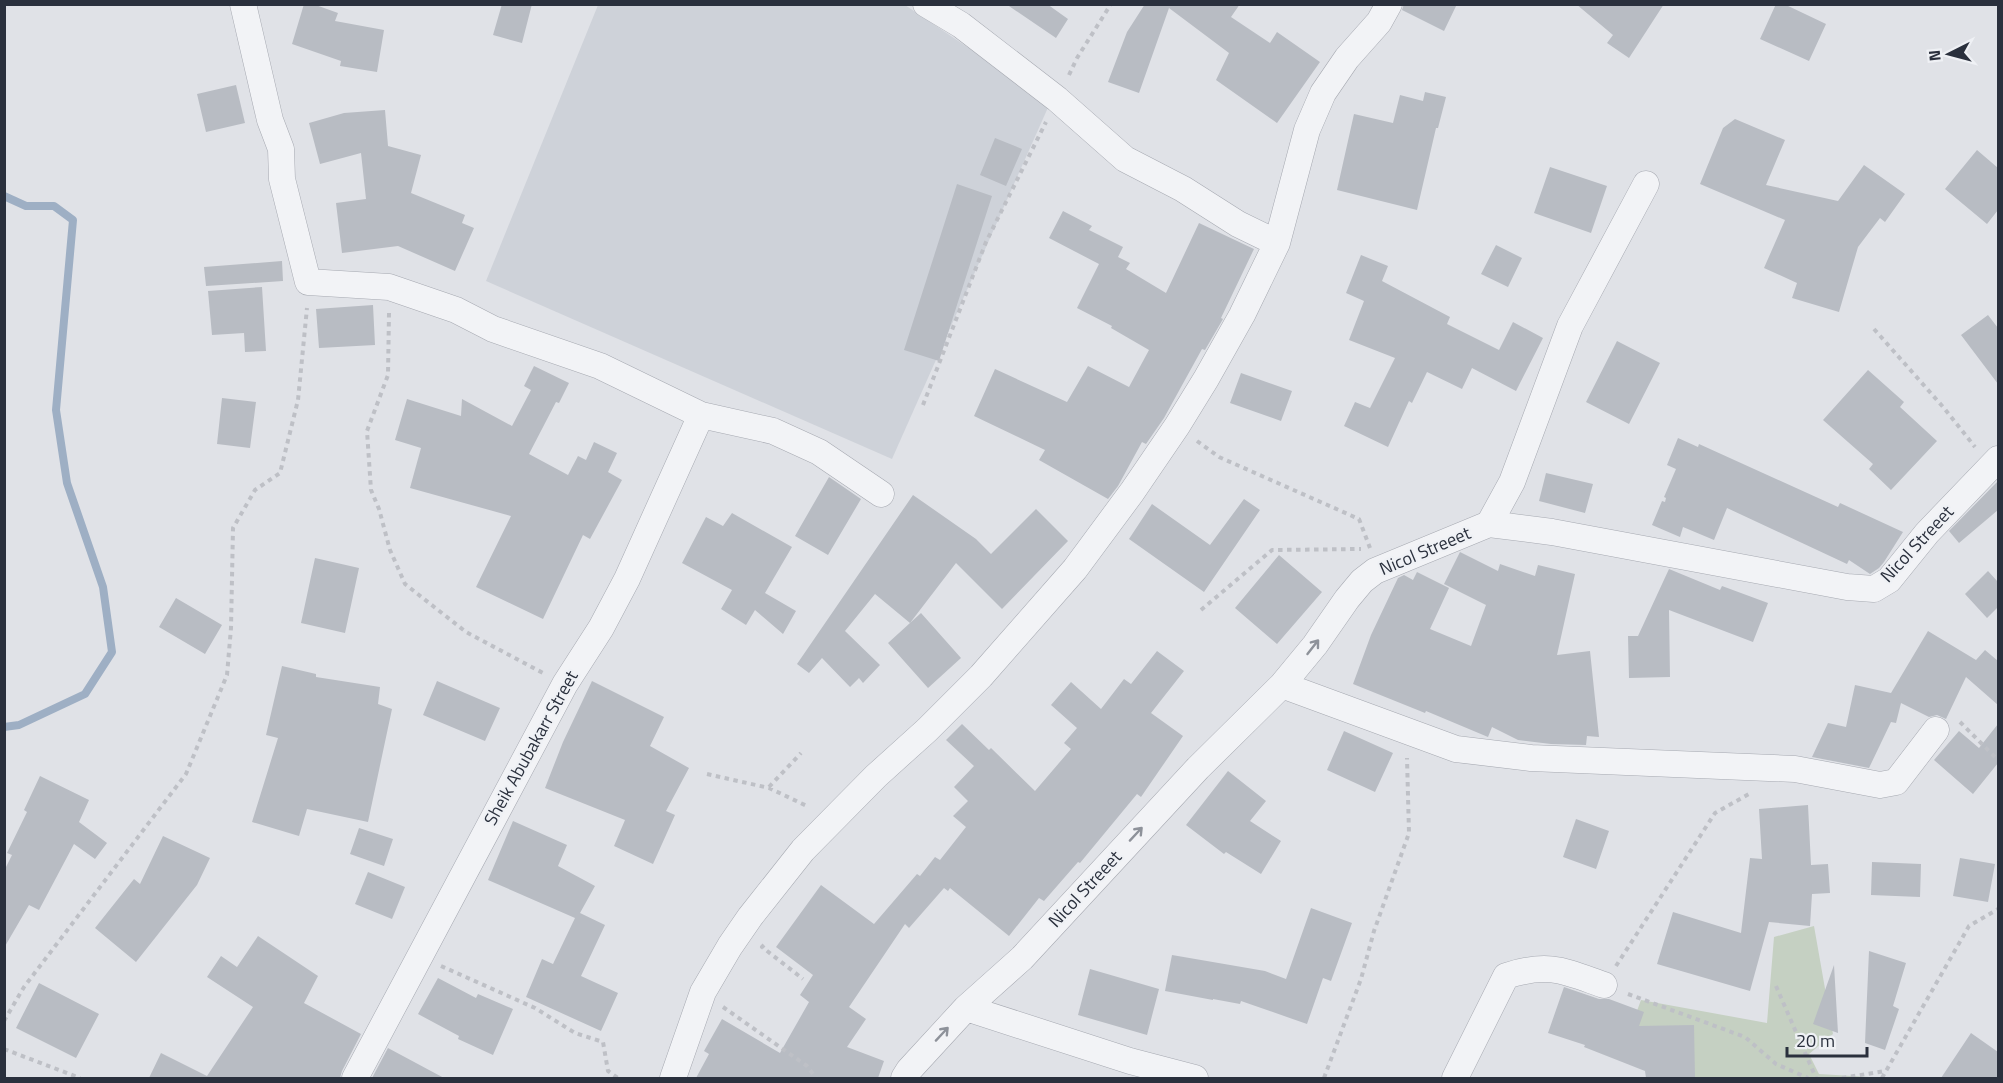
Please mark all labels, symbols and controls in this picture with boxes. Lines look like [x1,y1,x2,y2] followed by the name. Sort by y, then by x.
[1919,24,1979,84] north arrow
[1922,49,1947,62] text: N
[1874,498,1960,588] street label: Nicol Streeet
[1375,519,1475,582] street label: Nicol Streeet
[1306,639,1319,655] one-way arrow
[477,665,585,830] street label: Sheik Abubakarr Street
[1129,827,1143,842] one-way arrow
[1042,843,1128,933] street label: Nicol Streeet
[1787,1020,1866,1058] scale bar
[935,1027,949,1042] one-way arrow
[1796,1027,1835,1054] text: 20 m

